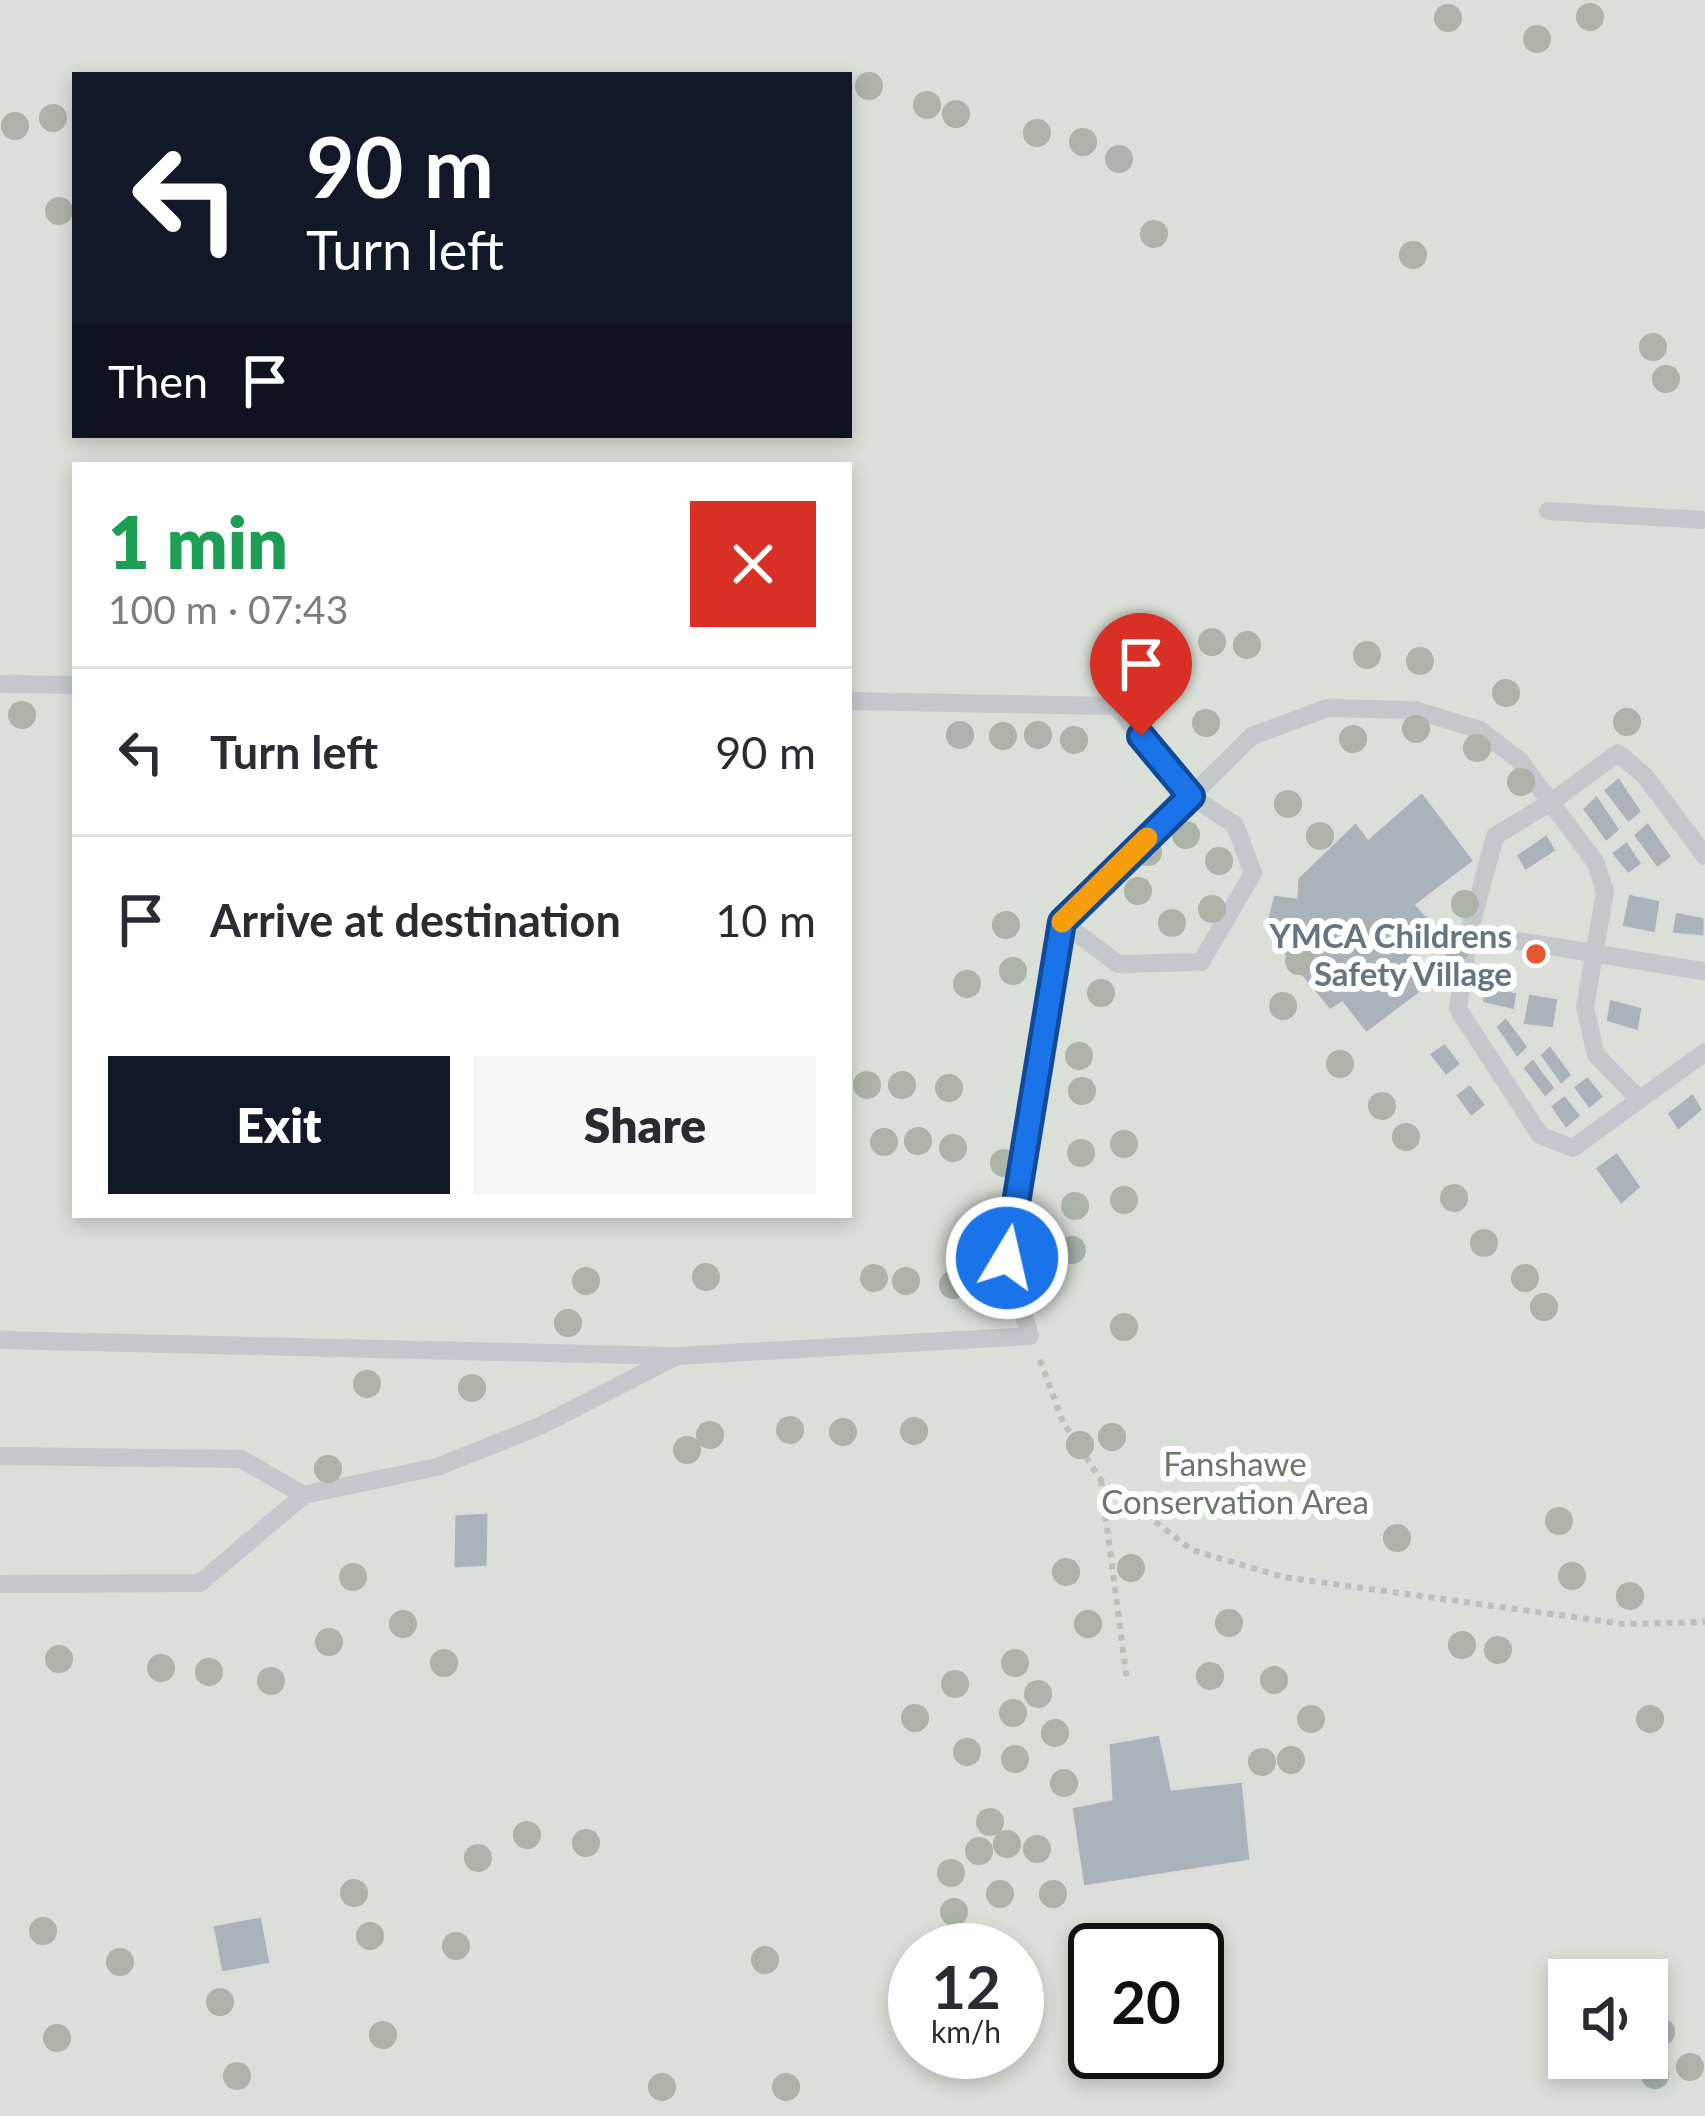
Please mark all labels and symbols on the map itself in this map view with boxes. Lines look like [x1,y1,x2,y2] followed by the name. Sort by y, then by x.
[1090,613,1192,736] pin
[1268,915,1512,993] place label: YMCA Childrens Safety Village
[1523,941,1549,967] marker: YMCA Childrens Safety Village
[944,1195,1070,1321] position arrow
[1101,1443,1369,1521] park label: Fanshawe Conservation Area
[1068,1923,1224,2079] speed limit sign: 20

